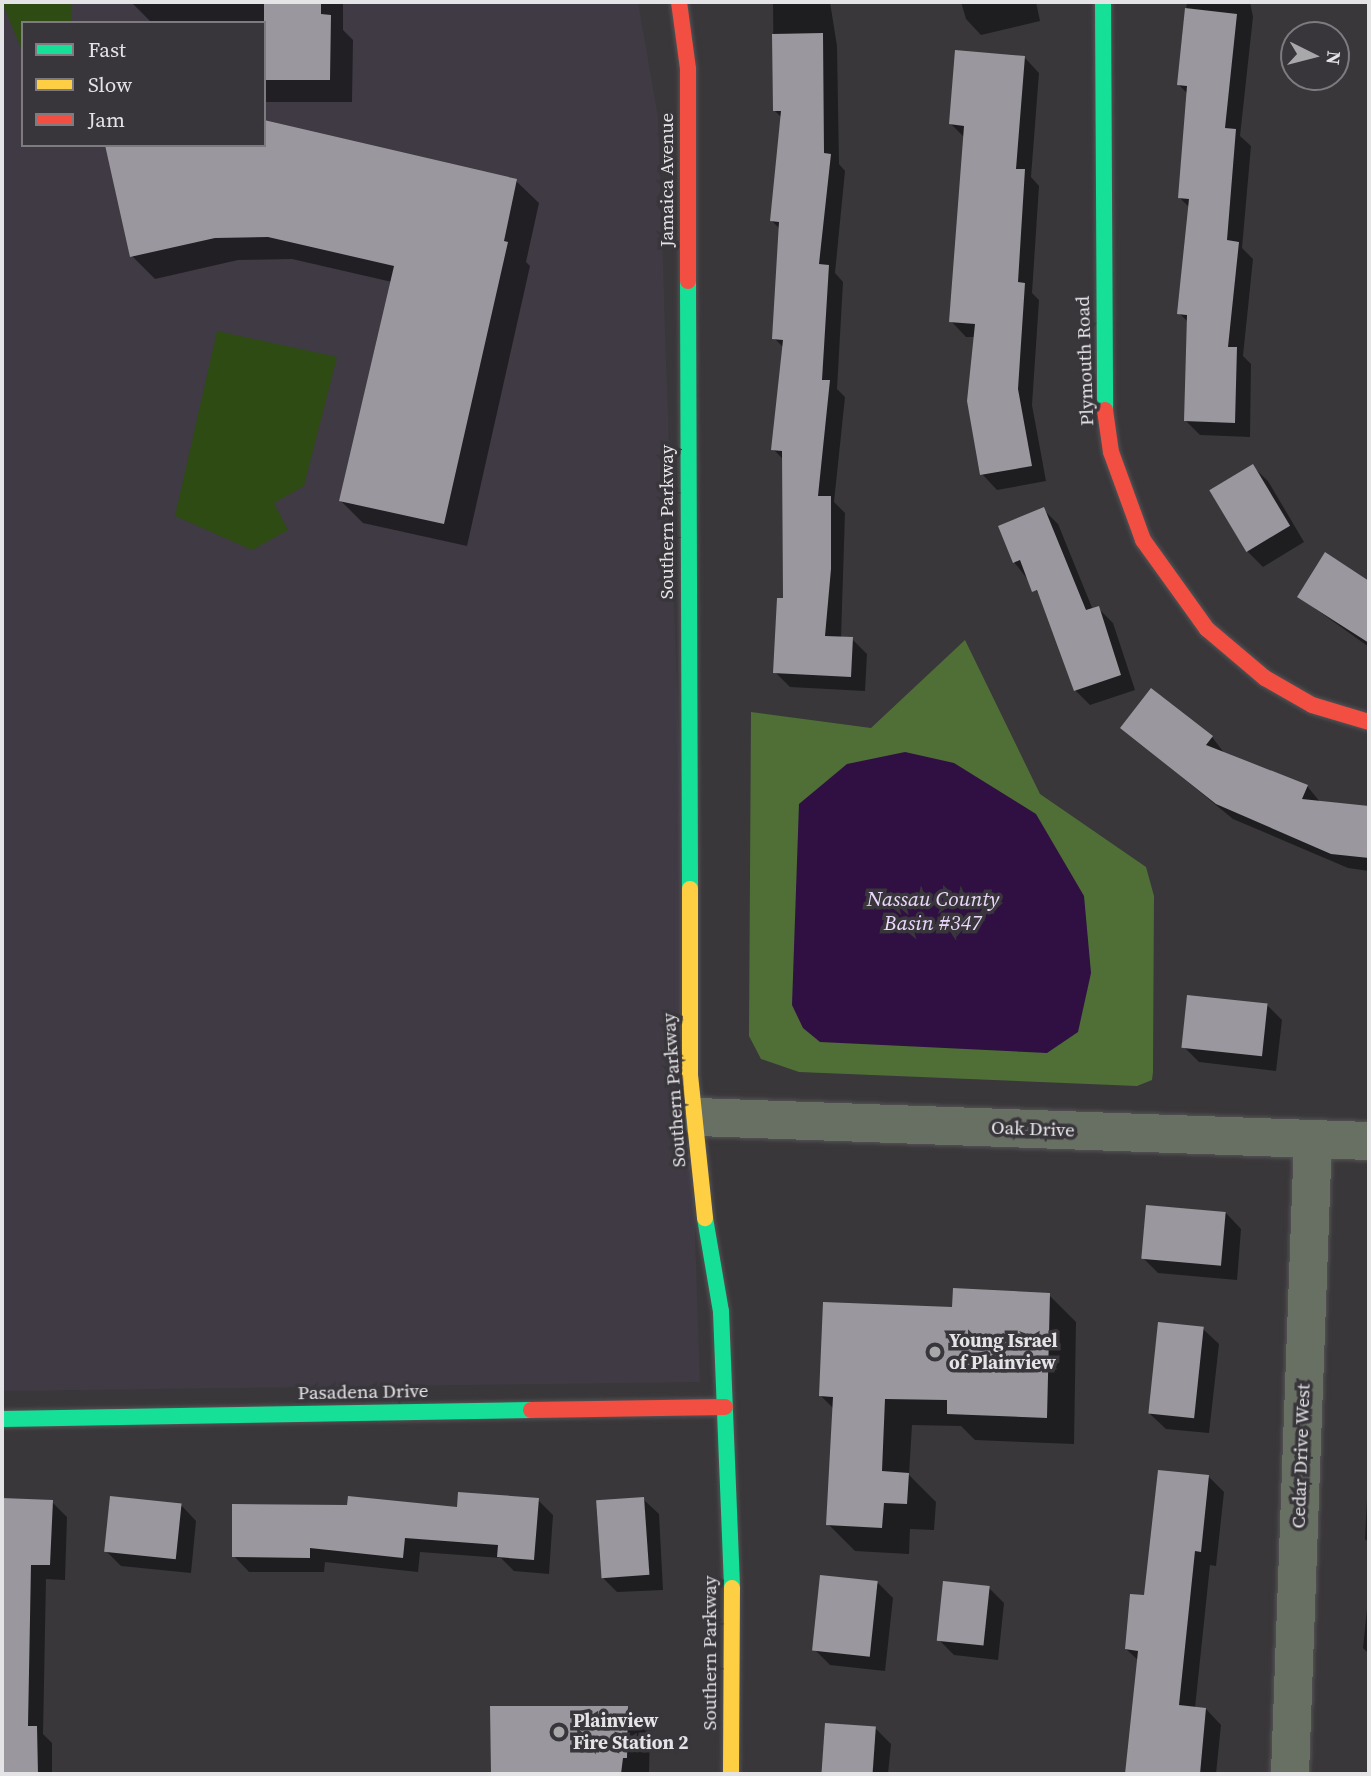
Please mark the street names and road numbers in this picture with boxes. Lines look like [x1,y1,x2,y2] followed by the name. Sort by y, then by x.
[656,113,678,247] street label: Jamaica Avenue
[1071,296,1099,426] street label: Plymouth Road
[656,445,678,599] street label: Southern Parkway
[657,1012,691,1168] street label: Southern Parkway
[991,1116,1075,1142] street label: Oak Drive
[297,1379,429,1405] street label: Pasadena Drive
[1287,1383,1315,1529] street label: Cedar Drive West
[699,1576,721,1730] street label: Southern Parkway

